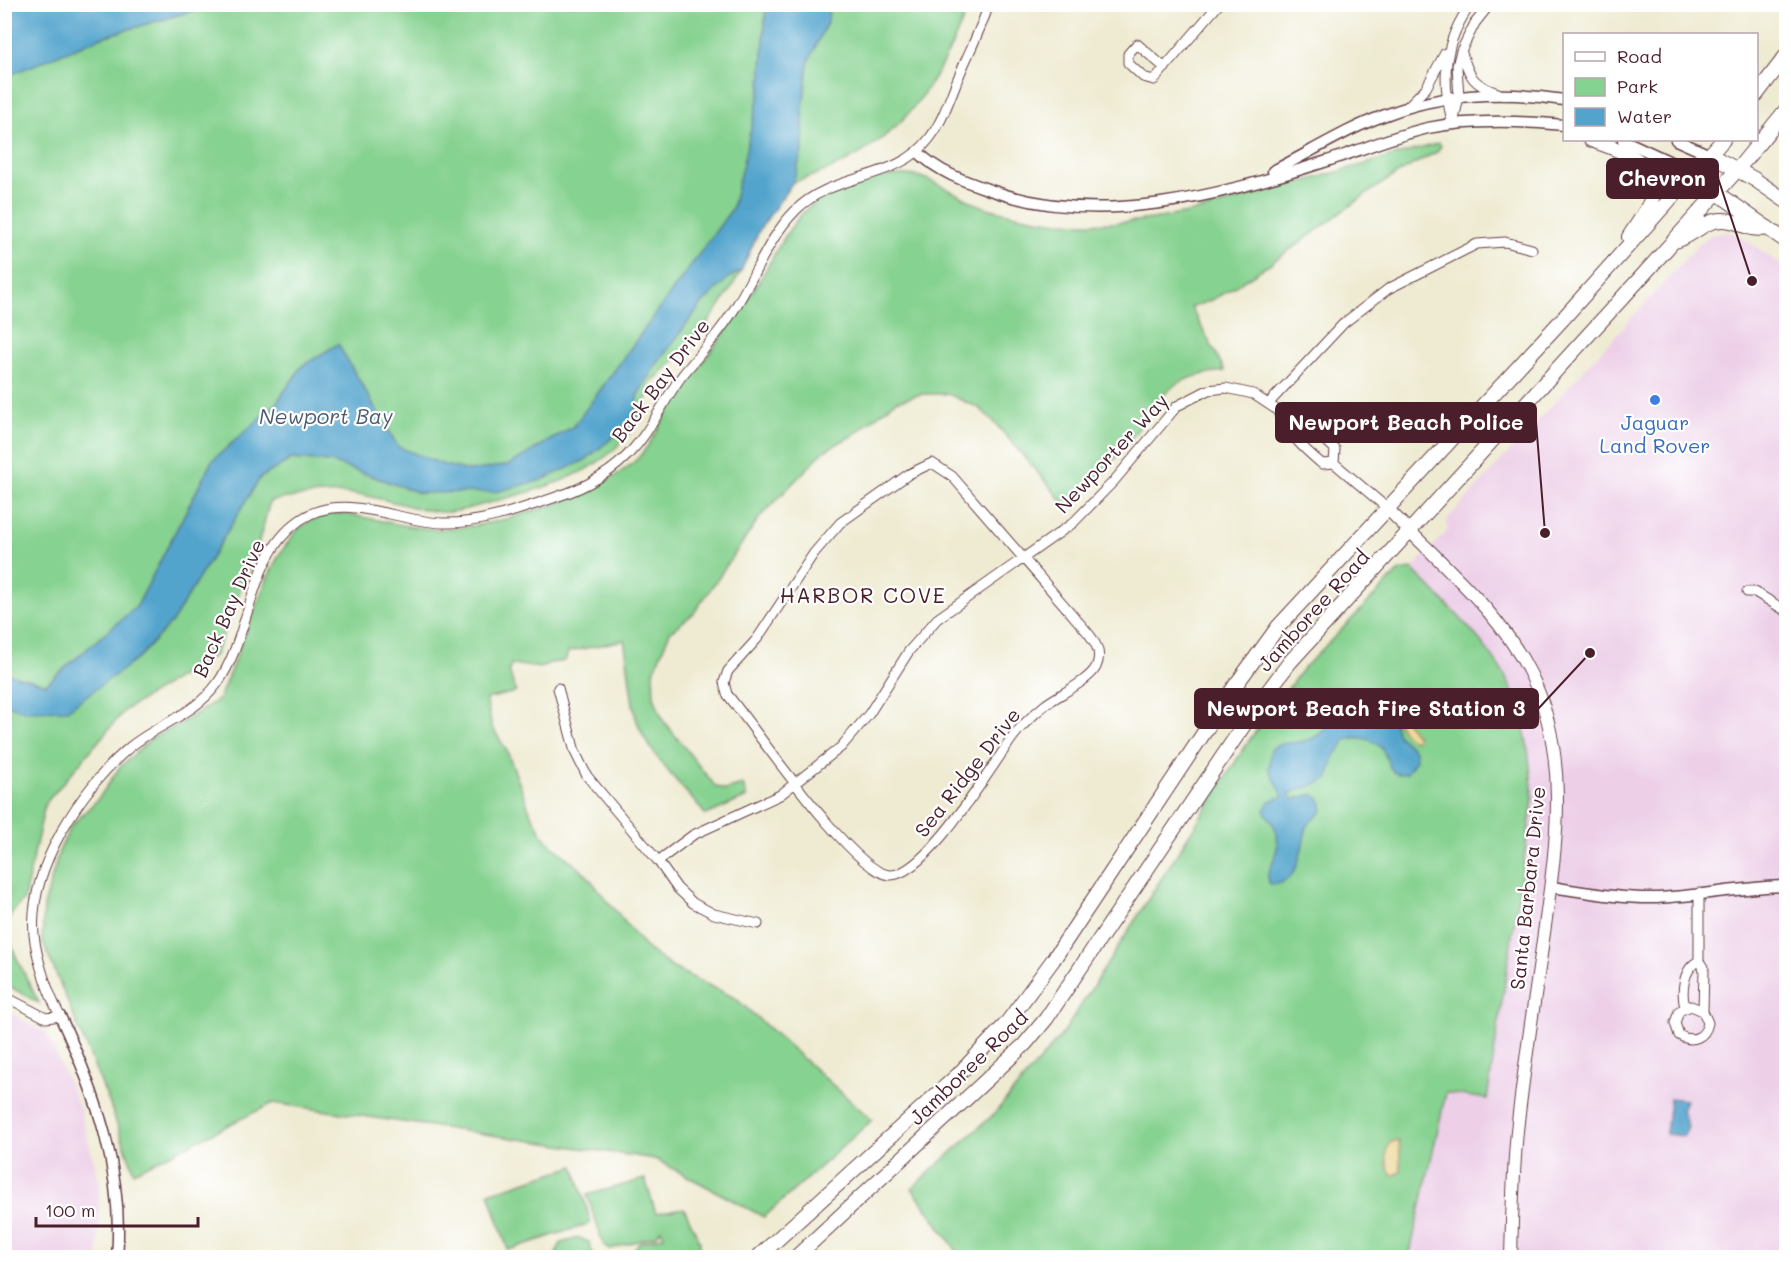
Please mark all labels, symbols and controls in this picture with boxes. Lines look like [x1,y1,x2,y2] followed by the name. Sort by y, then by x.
[1563,33,1758,141] legend
[1617,44,1662,68] text: Road
[1617,74,1658,98] text: Park
[1617,104,1672,128] text: Water
[1607,159,1718,198] callout: Chevron
[1618,164,1706,191] text: Chevron
[605,313,715,447] street label: Back Bay Drive
[1049,387,1173,519] street label: Newporter Way
[1648,393,1662,407] marker: Jaguar Land Rover
[259,402,393,429] water label: Newport Bay
[1276,403,1536,442] callout: Newport Beach Police
[1288,408,1524,435] text: Newport Beach Police
[1600,409,1710,458] place label: Jaguar Land Rover
[186,535,270,681] street label: Back Bay Drive
[1251,544,1375,676] street label: Jamboree Road
[780,581,946,608] district label: HARBOR COVE
[1195,689,1538,728] callout: Newport Beach Fire Station 3
[1207,694,1525,721] text: Newport Beach Fire Station 3
[908,702,1026,842] street label: Sea Ridge Drive
[1503,785,1551,991] street label: Santa Barbara Drive
[903,1004,1033,1130] street label: Jamboree Road
[36,1190,198,1228] scale bar
[45,1198,95,1222] text: 100 m

